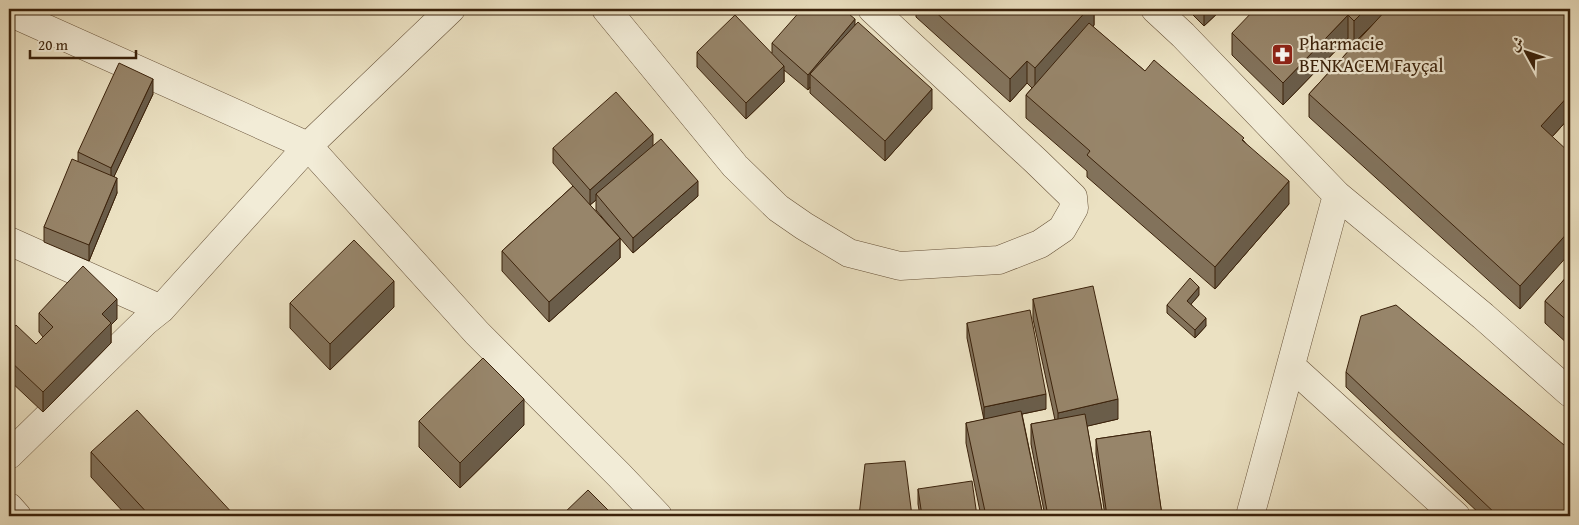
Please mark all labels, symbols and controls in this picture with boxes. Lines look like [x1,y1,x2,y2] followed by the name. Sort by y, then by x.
[30,28,136,60] scale bar
[1502,28,1552,78] north arrow
[1299,29,1444,79] place label: Pharmacie BENKACEM Fayçal
[1504,32,1528,55] text: ش
[38,34,69,55] text: 20 m
[1271,42,1295,66] pharmacy icon: Pharmacie BENKACEM Fayçal

